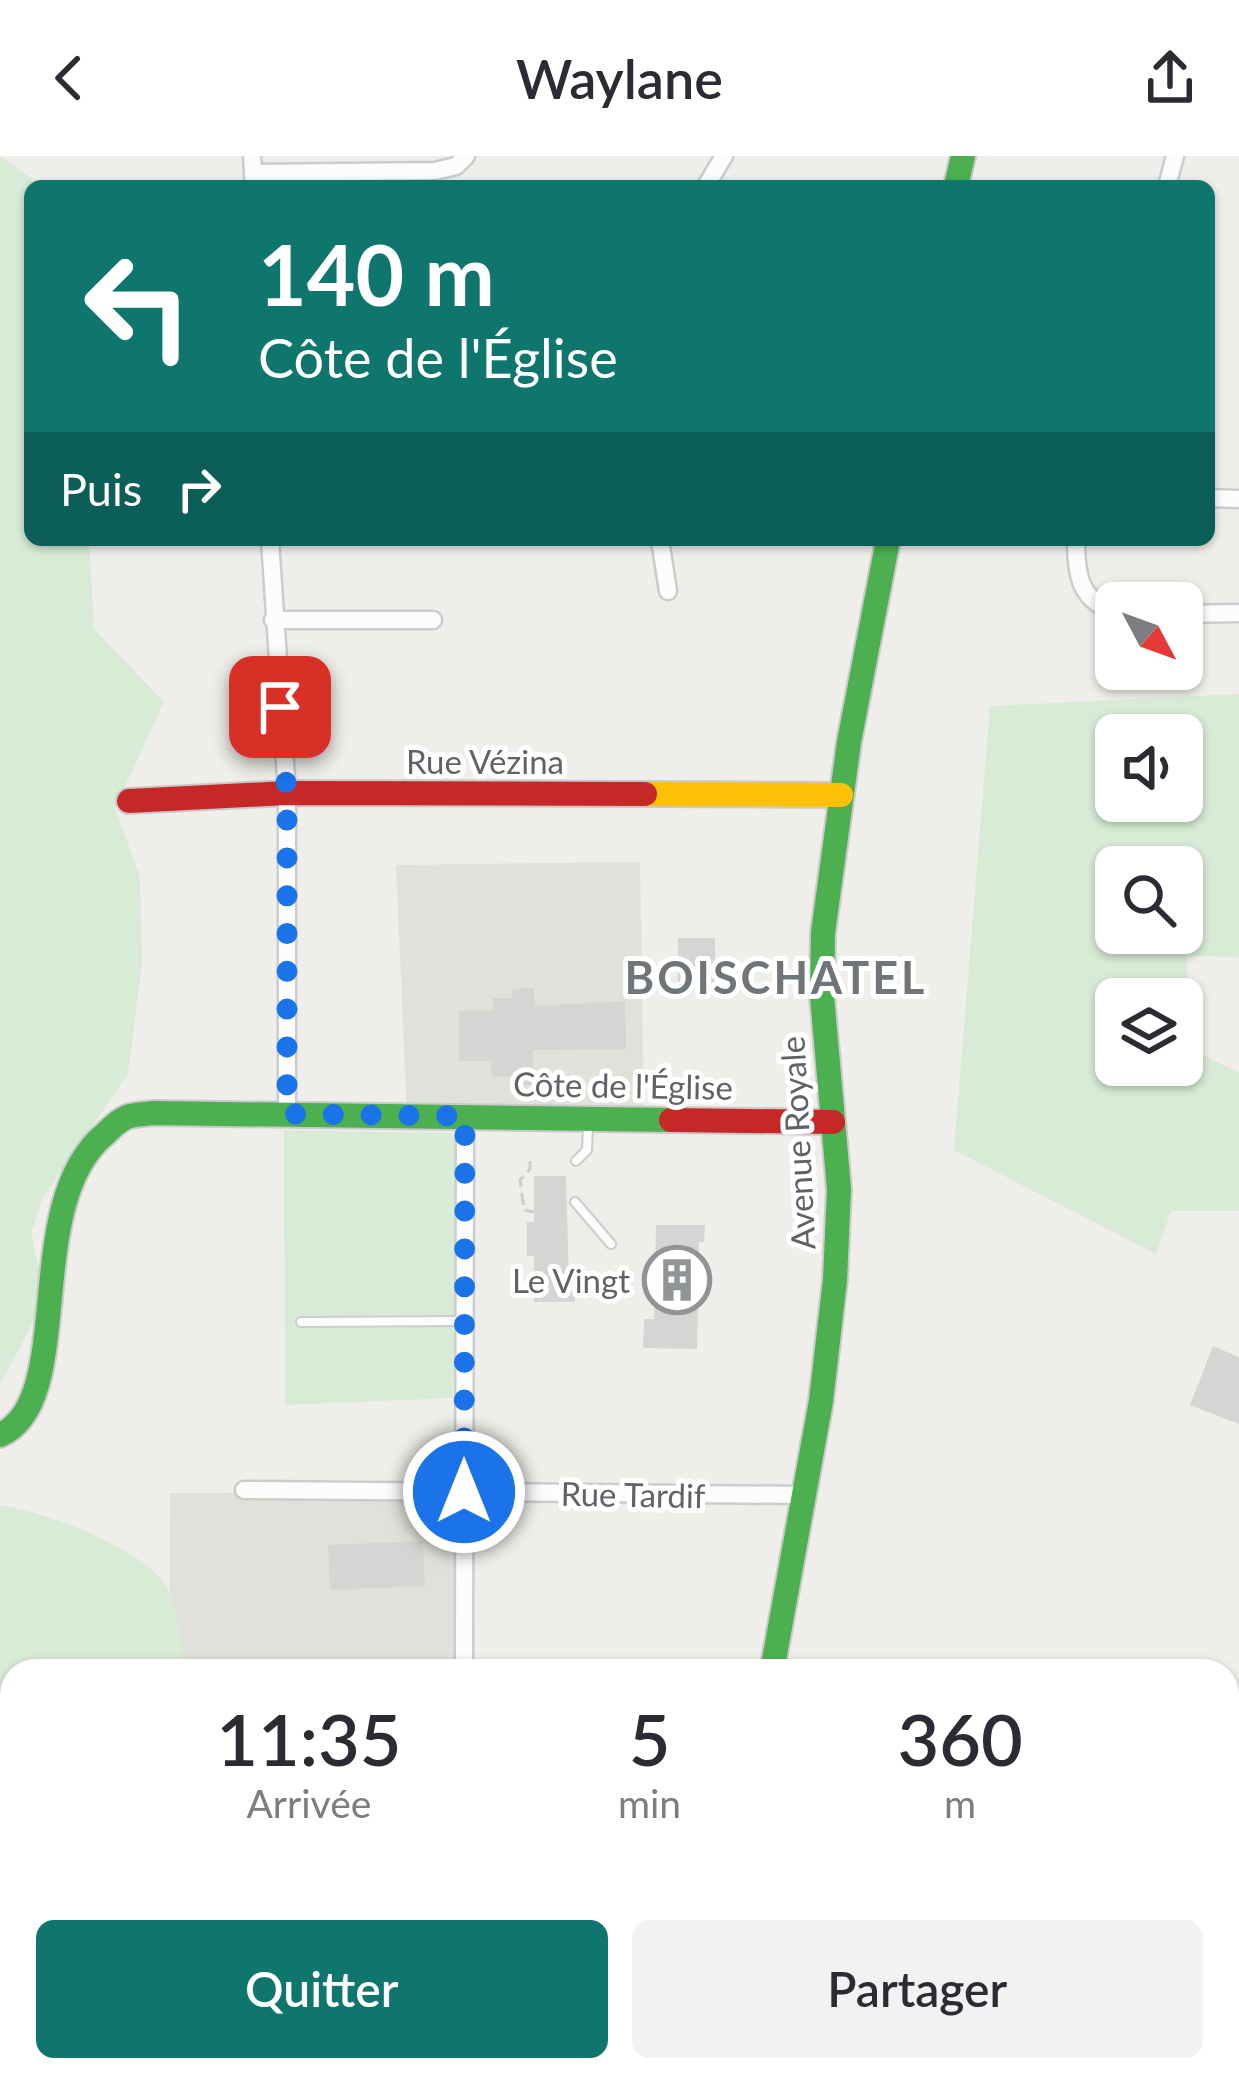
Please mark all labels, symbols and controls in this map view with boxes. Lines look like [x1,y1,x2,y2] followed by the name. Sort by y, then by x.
[36,45,102,111] icon: back
[1137,45,1203,111] icon: share
[516,46,723,111] text: Waylane
[258,223,495,324] text: 140 m
[60,228,216,384] icon: left
[258,325,618,390] text: Côte de l'Église
[166,456,232,522] icon: right
[60,462,142,516] text: Puis
[1095,582,1203,690] north arrow
[1095,582,1203,1086] map controls
[229,656,331,758] pin
[247,674,313,740] icon: arrive
[1095,714,1203,822] button: sound
[406,741,564,781] street label: Rue Vézina
[1095,846,1203,954] button: search
[625,950,927,1004] district label: BOISCHATEL
[1095,978,1203,1086] button: layers
[771,1035,823,1251] street label: Avenue Royale
[513,1063,733,1107] street label: Côte de l'Église
[642,1245,712,1315] building icon: Le Vingt
[512,1260,630,1300] place label: Le Vingt
[401,1429,527,1555] position arrow
[560,1473,706,1515] street label: Rue Tardif
[216,1695,402,1781] text: 11:35
[629,1695,670,1781] text: 5
[897,1695,1023,1781] text: 360
[247,1780,371,1826] text: Arrivée
[618,1780,681,1826] text: min
[944,1780,976,1826] text: m
[36,1920,608,2058] button: Quitter
[632,1920,1203,2058] button: Partager

